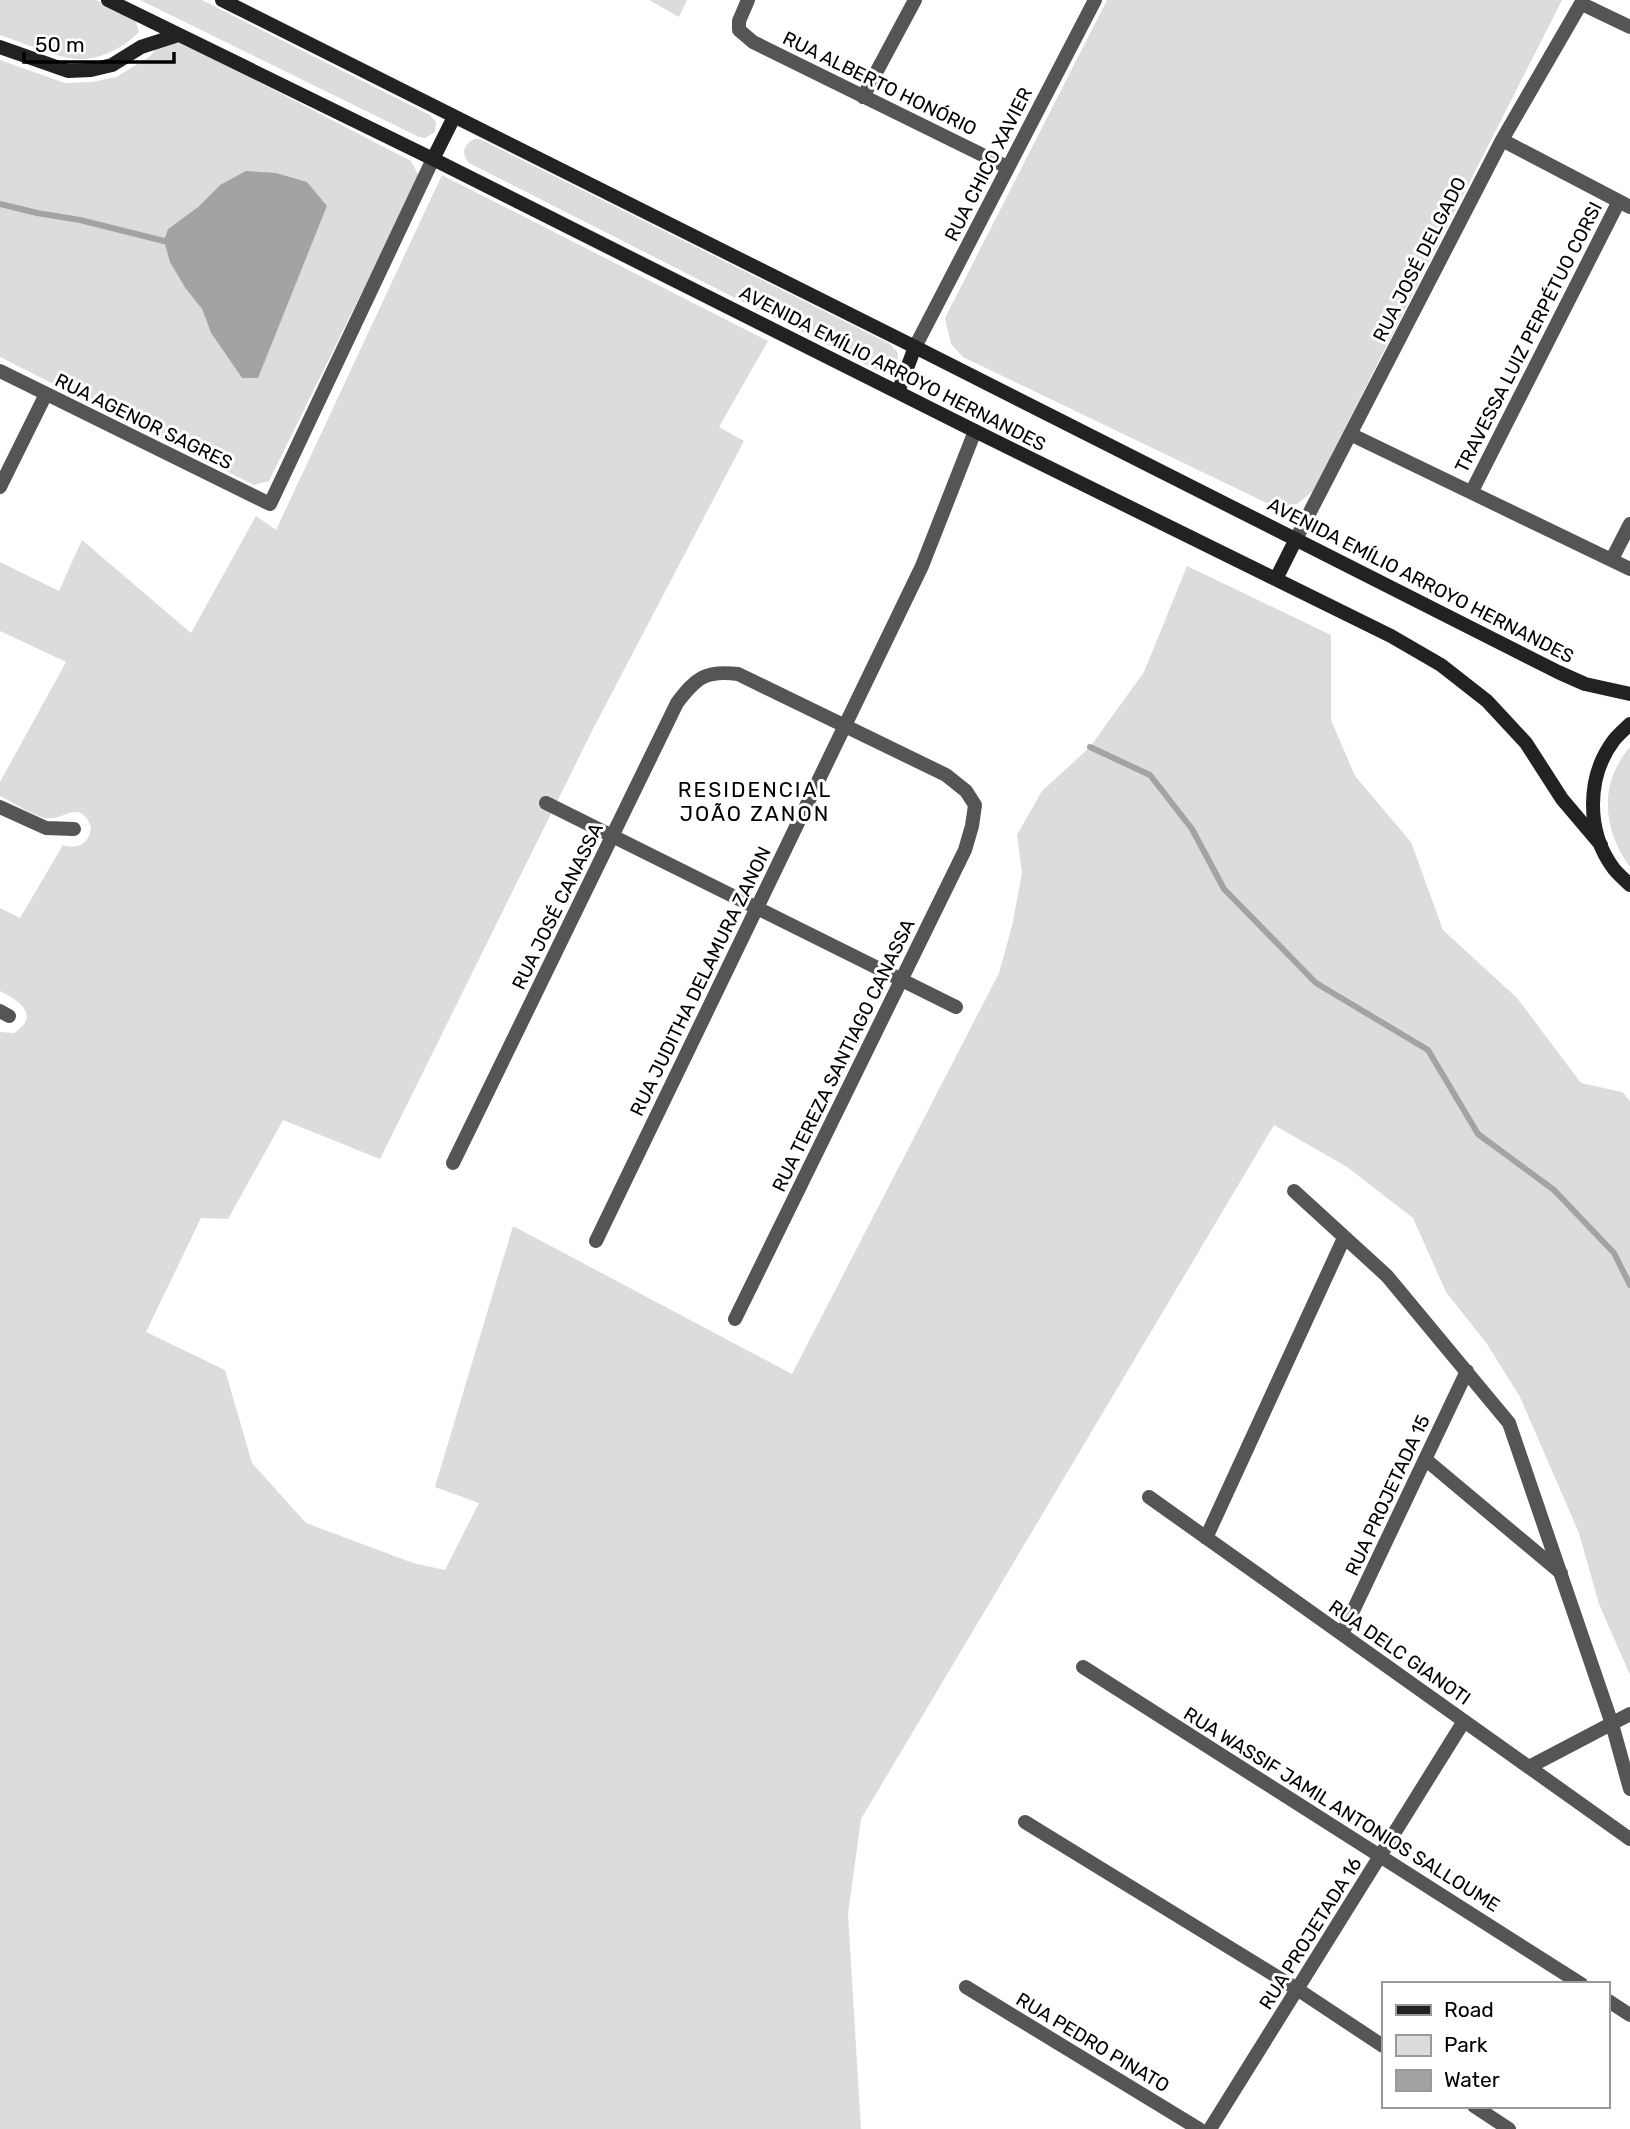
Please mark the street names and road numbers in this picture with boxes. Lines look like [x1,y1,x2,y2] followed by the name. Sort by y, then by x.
[779,26,981,140] street label: RUA ALBERTO HONÓRIO
[940,84,1037,245] street label: RUA CHICO XAVIER
[1368,173,1471,345] street label: RUA JOSÉ DELGADO
[1450,198,1607,477] street label: TRAVESSA LUIZ PERPÉTUO CORSI
[736,281,1050,456] street label: AVENIDA EMÍLIO ARROYO HERNANDES
[51,368,236,474] street label: RUA AGENOR SAGRES
[1264,493,1578,668] street label: AVENIDA EMÍLIO ARROYO HERNANDES
[507,819,608,993] street label: RUA JOSÉ CANASSA
[625,843,776,1120] street label: RUA JUDITHA DELAMURA ZANON
[767,915,920,1195] street label: RUA TEREZA SANTIAGO CANASSA
[1340,1411,1435,1579] street label: RUA PROJETADA 15
[1324,1595,1475,1710] street label: RUA DELC GIANOTI
[1179,1702,1504,1917] street label: RUA WASSIF JAMIL ANTONIOS SALLOUME
[1254,1853,1367,2014] street label: RUA PROJETADA 16
[1012,1988,1174,2097] street label: RUA PEDRO PINATO

